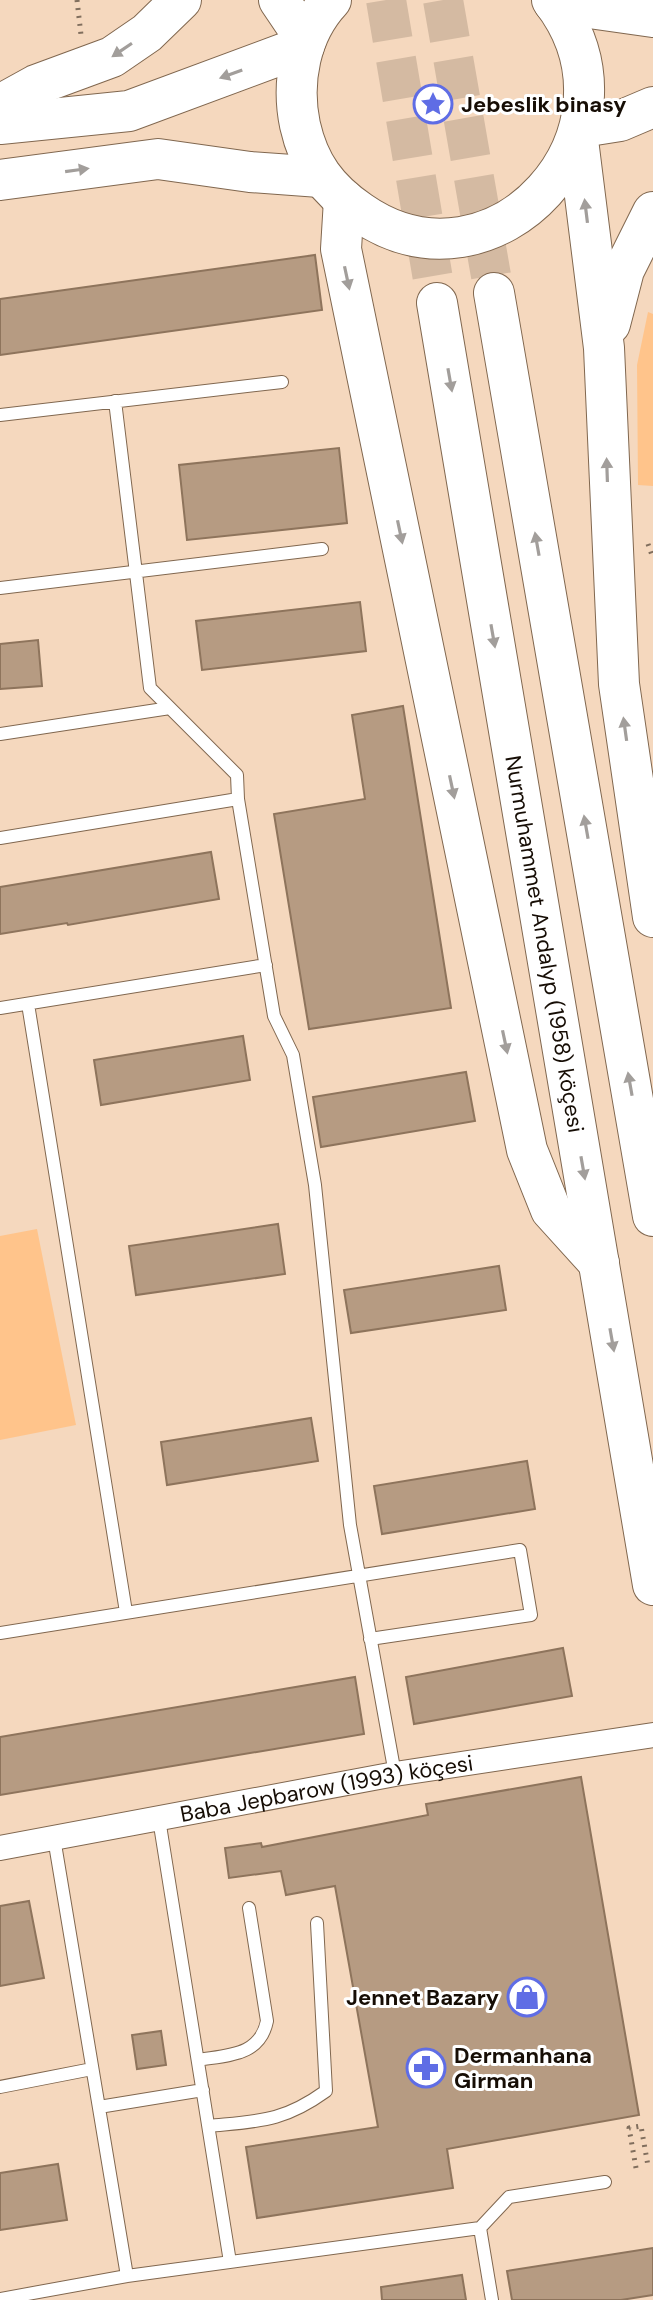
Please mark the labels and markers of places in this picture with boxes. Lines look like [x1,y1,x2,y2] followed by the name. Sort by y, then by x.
[412,83,454,125] place icon: Jebeslik binasy
[461,90,627,119] place label: Jebeslik binasy
[506,1976,548,2018] shop icon: Jennet Bazary
[346,1983,499,2012] place label: Jennet Bazary
[454,2041,592,2095] place label: Dermanhana Girman
[405,2047,447,2089] pharmacy icon: Dermanhana Girman

